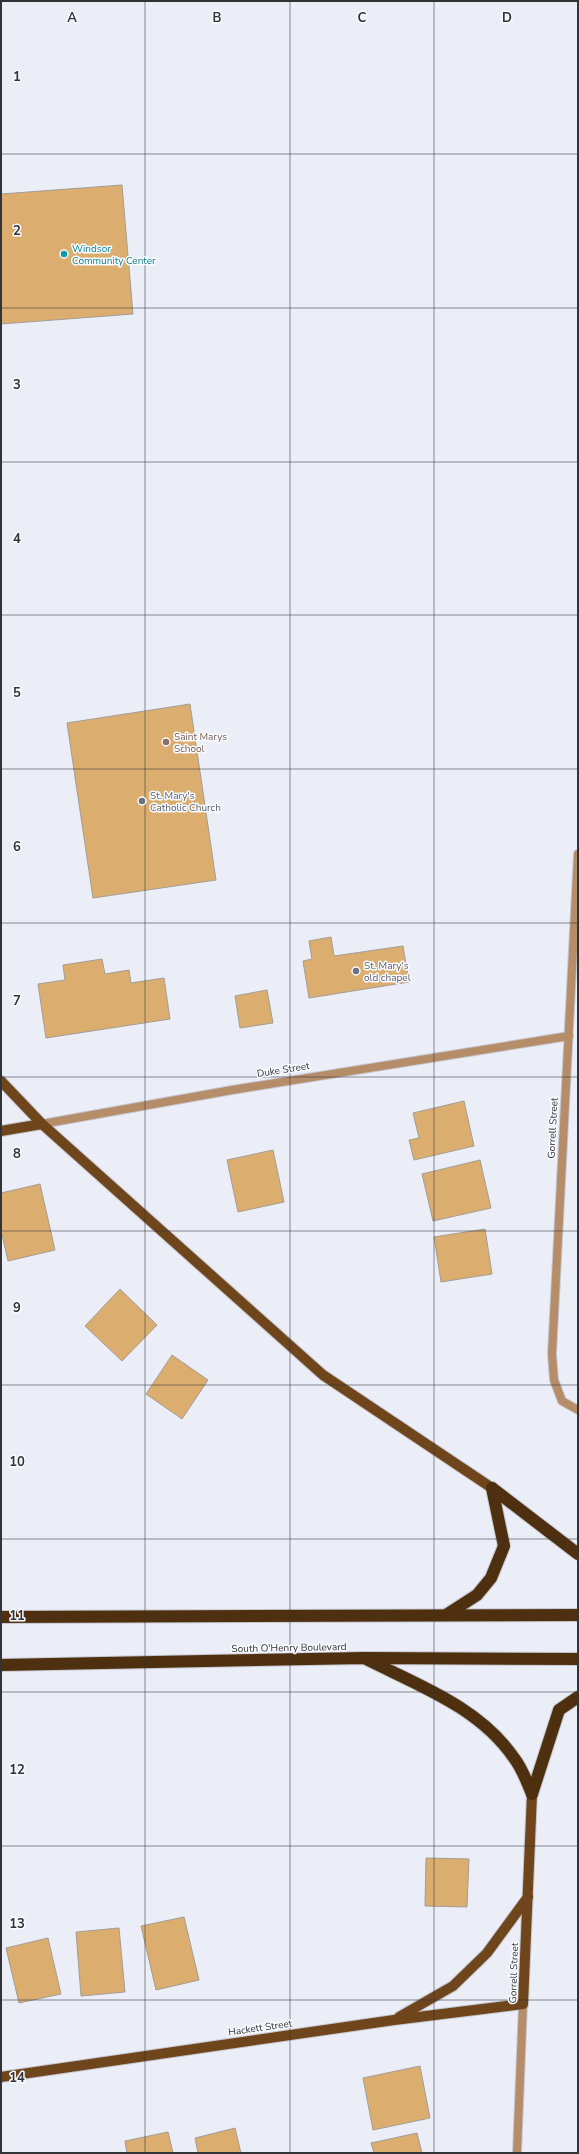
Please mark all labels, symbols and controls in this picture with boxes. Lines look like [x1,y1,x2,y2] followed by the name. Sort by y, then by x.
[67,9,77,27] text: A
[213,9,222,27] text: B
[358,9,367,27] text: C
[502,9,512,27] text: D
[13,68,21,86] text: 1
[13,222,21,240] text: 2
[72,242,156,268] place label: Windsor Community Center
[59,249,69,259] marker: Windsor Community Center
[13,376,21,394] text: 3
[13,530,21,548] text: 4
[13,684,21,702] text: 5
[174,730,227,756] place label: Saint Marys School
[161,737,171,747] marker: Saint Marys School
[150,789,221,815] place label: St. Mary's Catholic Church
[137,796,147,806] marker: St. Mary's Catholic Church
[13,838,21,856] text: 6
[364,959,411,985] place label: St. Mary's old chapel
[351,966,361,976] marker: St. Mary's old chapel
[13,992,21,1010] text: 7
[256,1059,311,1081] street label: Duke Street
[544,1097,562,1159] street label: Gorrell Street
[13,1145,21,1163] text: 8
[13,1299,21,1317] text: 9
[9,1453,25,1471] text: 10
[9,1607,25,1625] text: 11
[231,1640,347,1656] street label: South O'Henry Boulevard
[9,1761,25,1779] text: 12
[9,1915,25,1933] text: 13
[506,1942,522,2004] street label: Gorrell Street
[227,2017,294,2039] street label: Hackett Street
[9,2069,25,2087] text: 14

